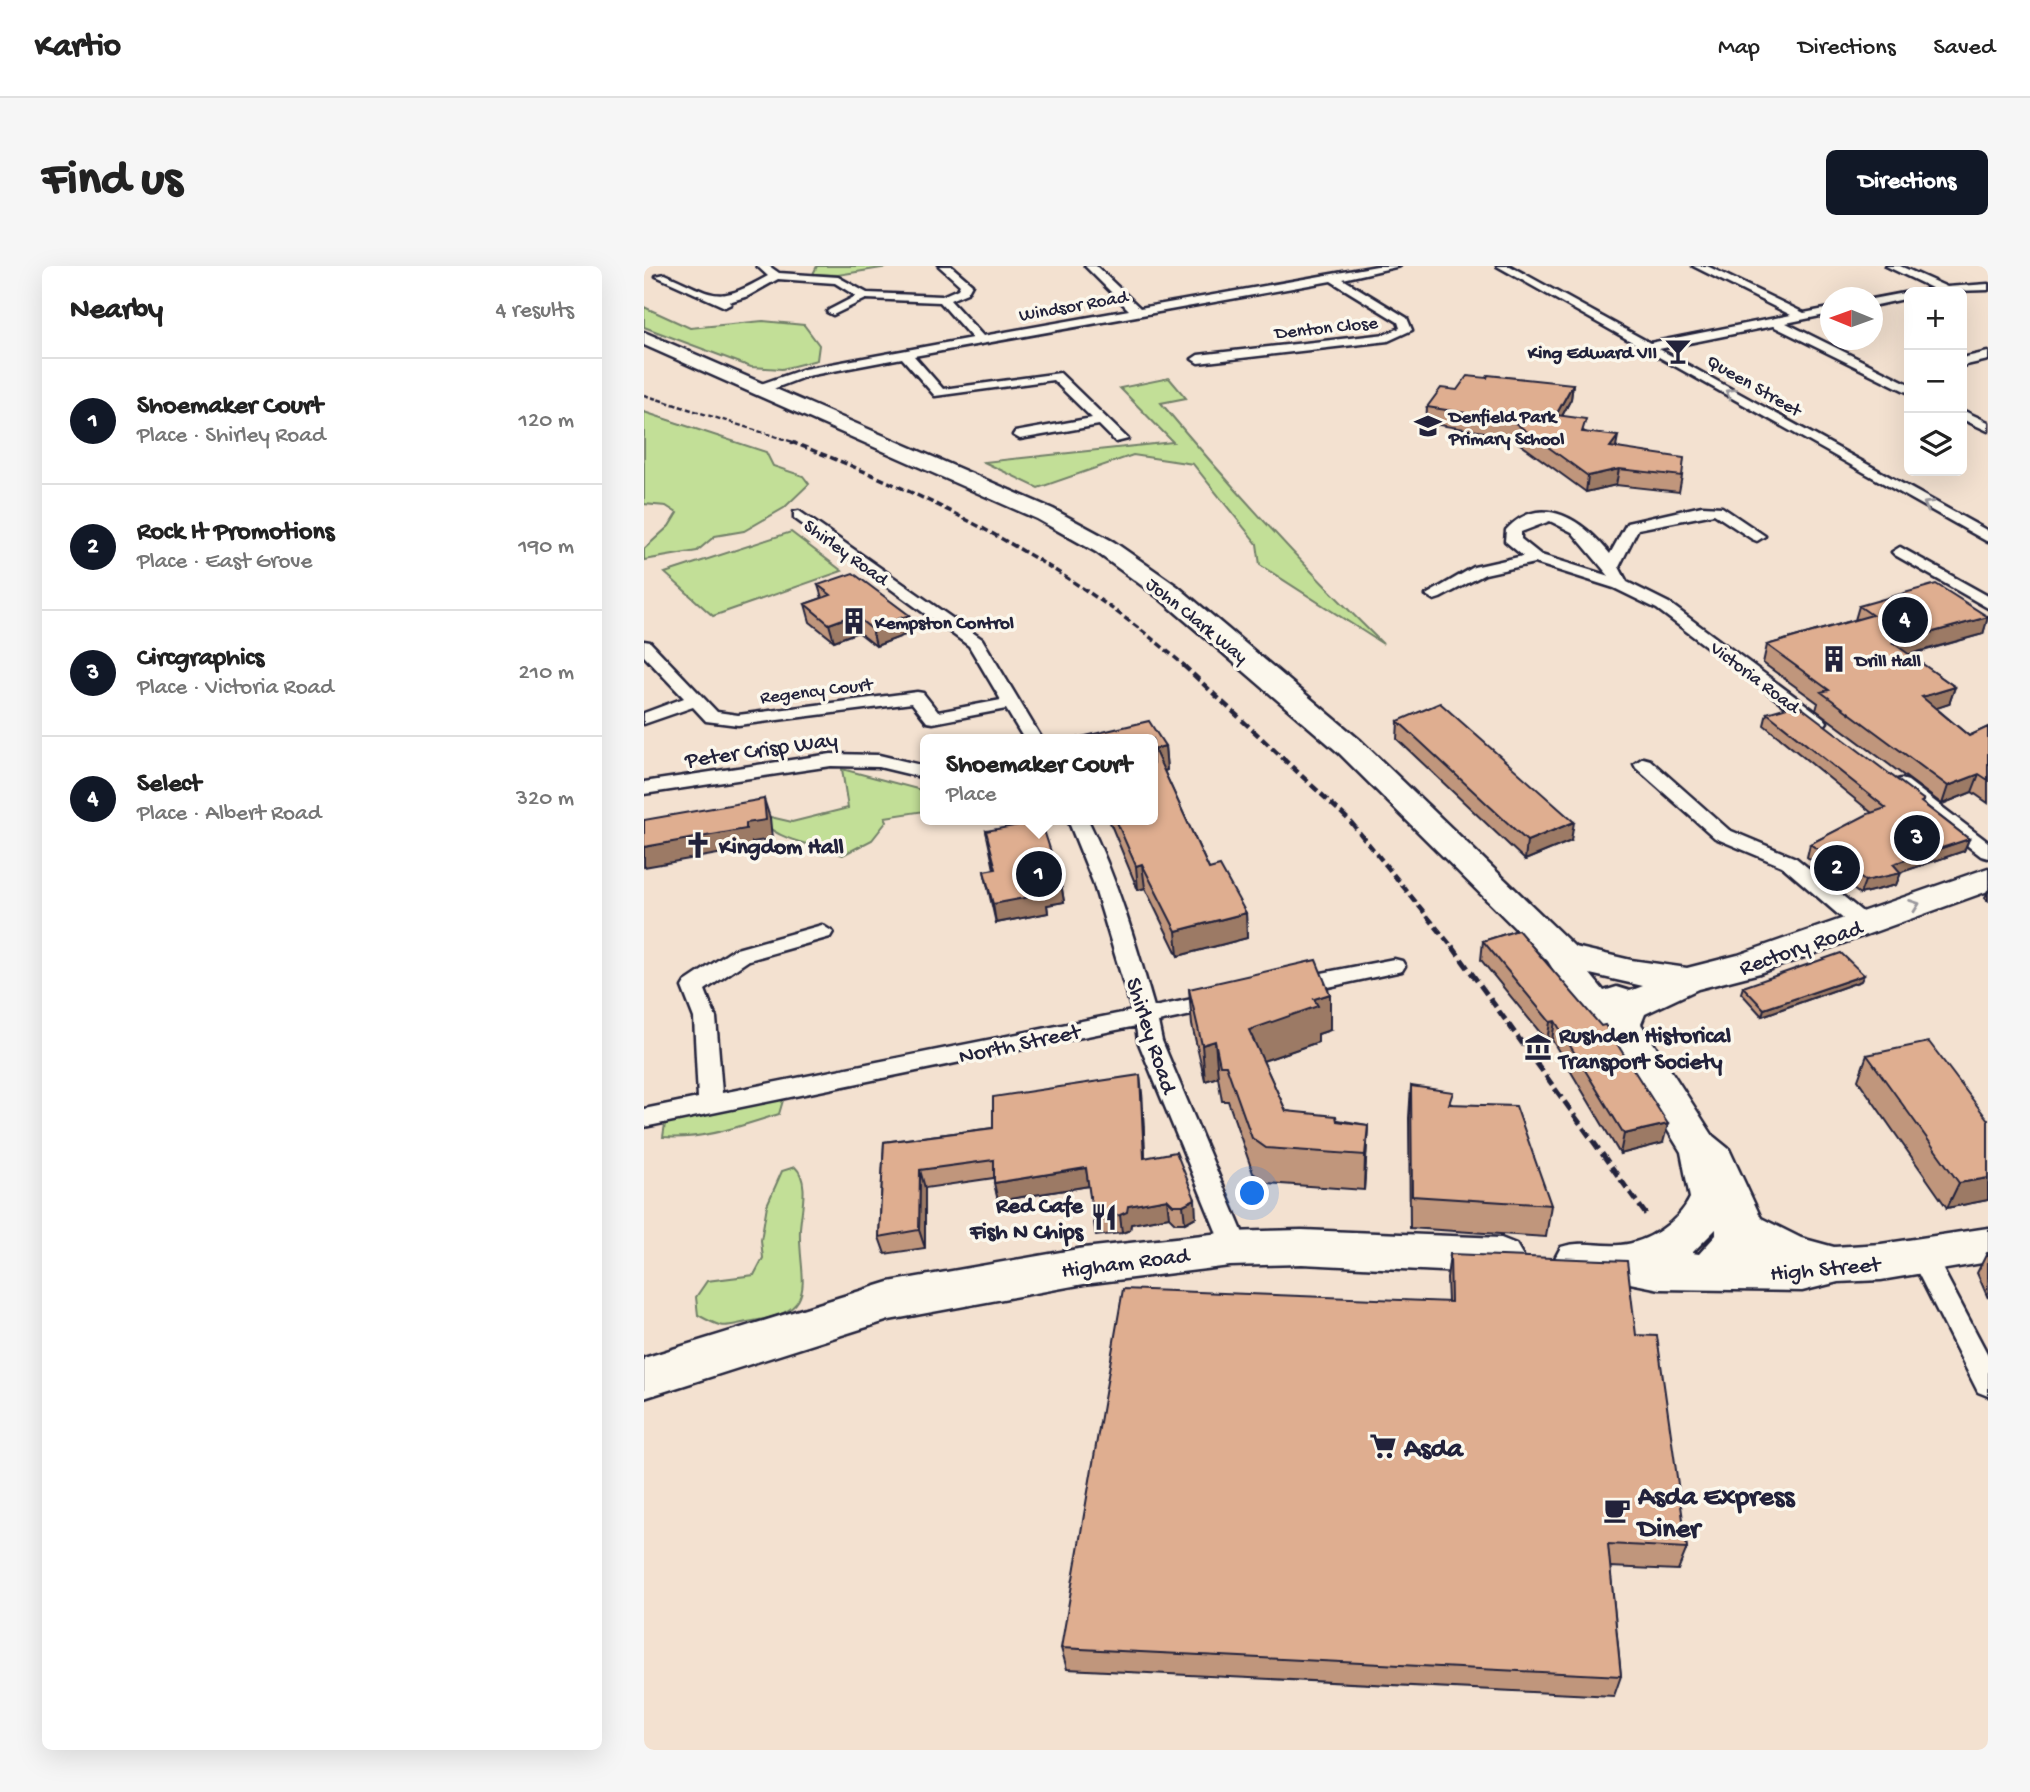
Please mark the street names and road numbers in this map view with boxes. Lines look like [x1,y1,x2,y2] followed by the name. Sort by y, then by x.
[1017,286,1132,328] street label: Windsor Road
[1272,313,1379,347] street label: Denton Close
[1702,351,1807,424] street label: Queen Street
[798,515,893,593] street label: Shirley Road
[1140,574,1252,670] street label: John Clark Way
[1704,637,1805,721] street label: Victoria Road
[759,674,876,711] street label: Regency Court
[682,727,840,776] street label: Peter Crisp Way
[1736,915,1868,983] street label: Rectory Road
[1118,975,1182,1099] street label: Shirley Road
[956,1019,1085,1071] street label: North Street
[1060,1243,1192,1286] street label: Higham Road
[1769,1252,1883,1289] street label: High Street

